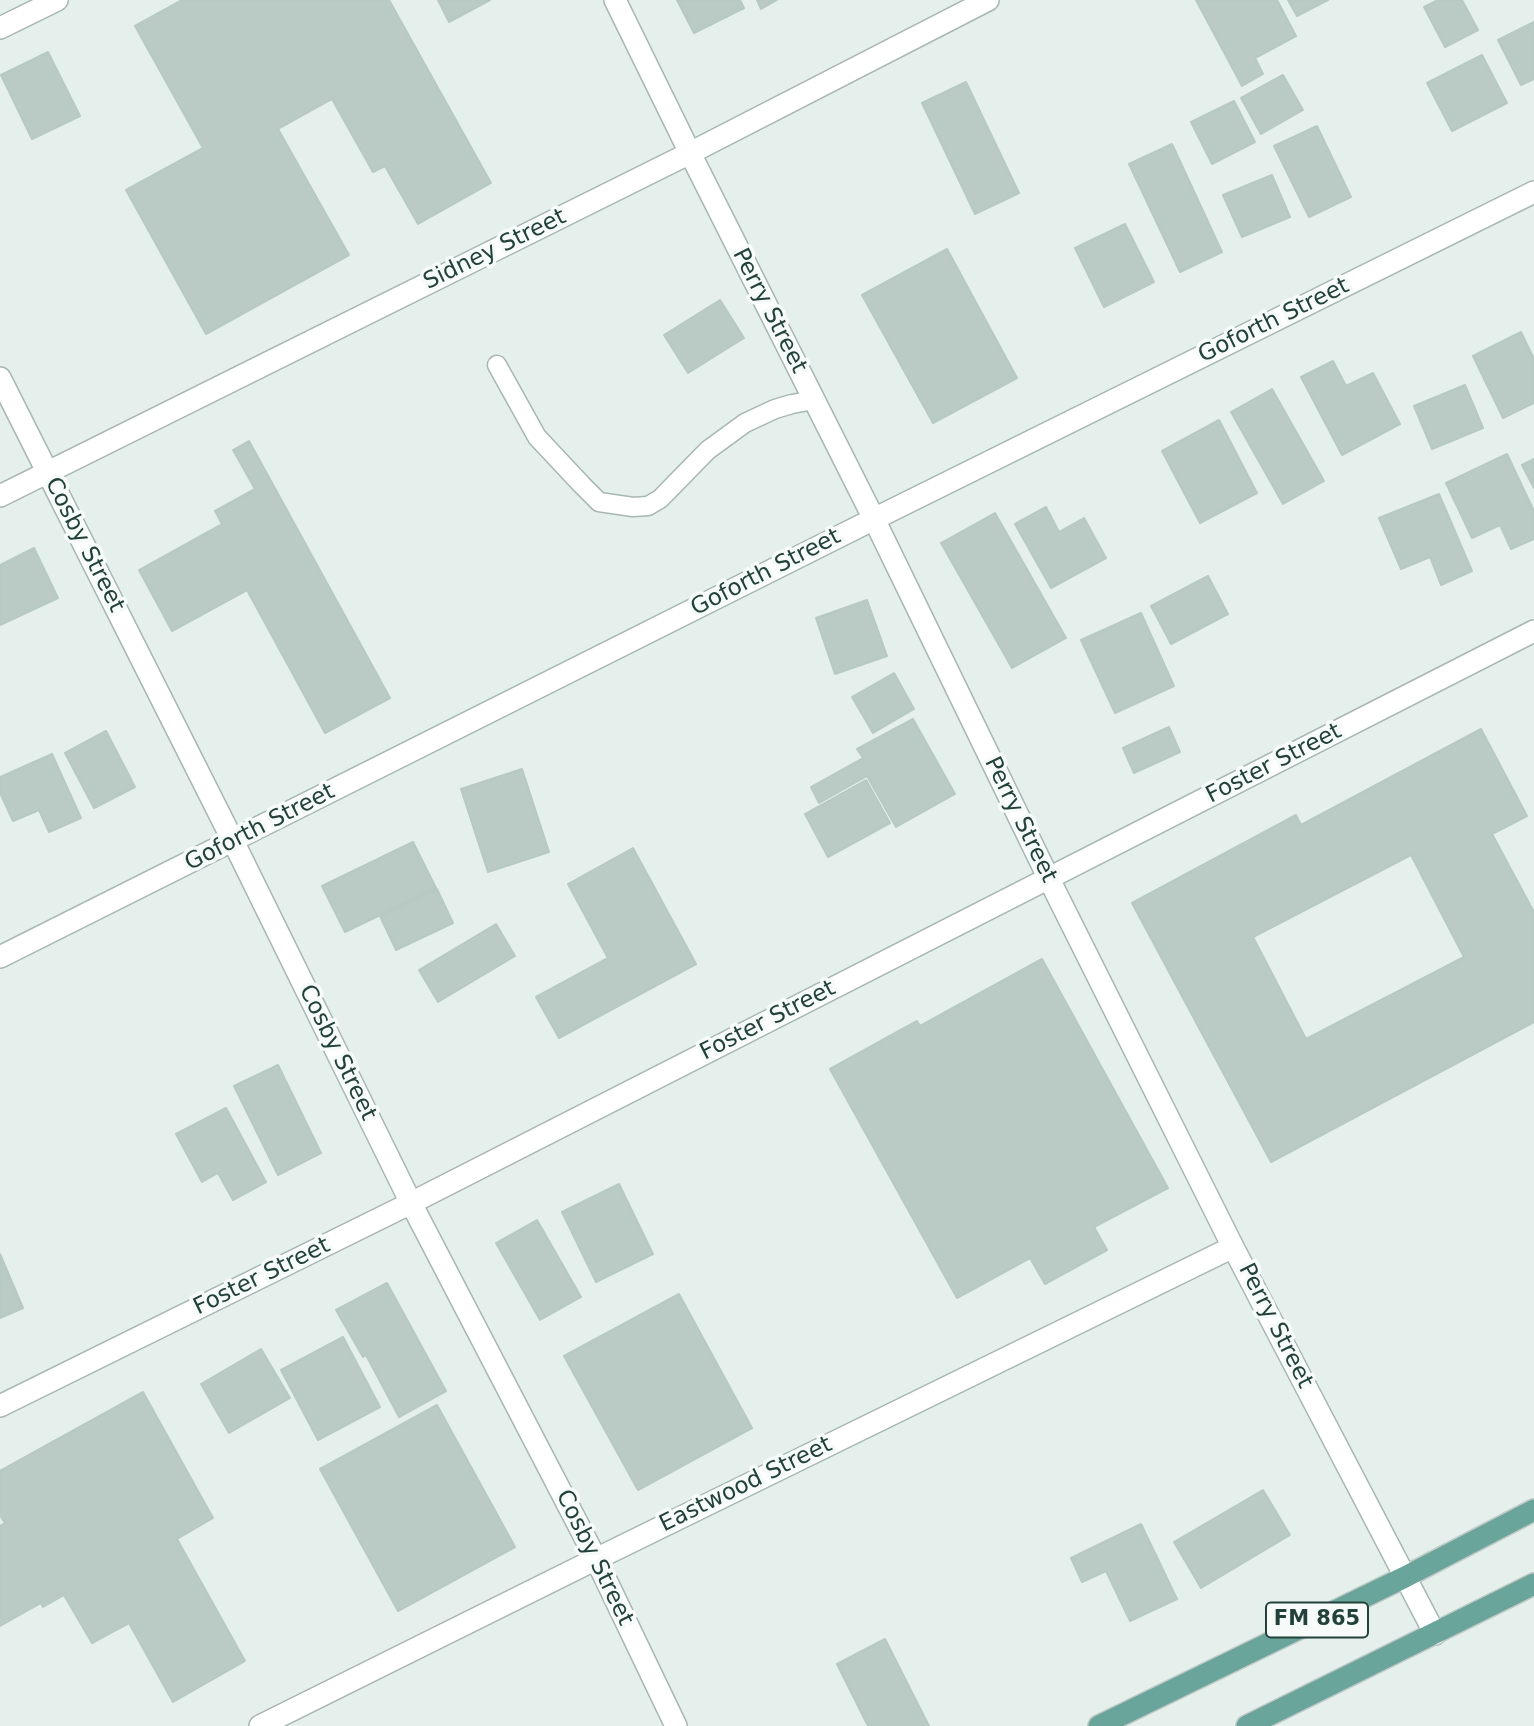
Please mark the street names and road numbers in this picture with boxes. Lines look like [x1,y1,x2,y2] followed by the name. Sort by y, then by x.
[419,204,571,296] street label: Sidney Street
[726,244,812,378] street label: Perry Street
[1194,273,1354,369] street label: Goforth Street
[38,473,130,617] street label: Cosby Street
[687,523,845,623] street label: Goforth Street
[1202,718,1346,810] street label: Foster Street
[978,753,1062,887] street label: Perry Street
[181,778,339,878] street label: Goforth Street
[696,975,840,1067] street label: Foster Street
[292,981,382,1125] street label: Cosby Street
[189,1232,335,1322] street label: Foster Street
[1232,1259,1318,1393] street label: Perry Street
[655,1431,837,1539] street label: Eastwood Street
[549,1486,639,1630] street label: Cosby Street
[1266,1602,1368,1638] road number: FM 865

